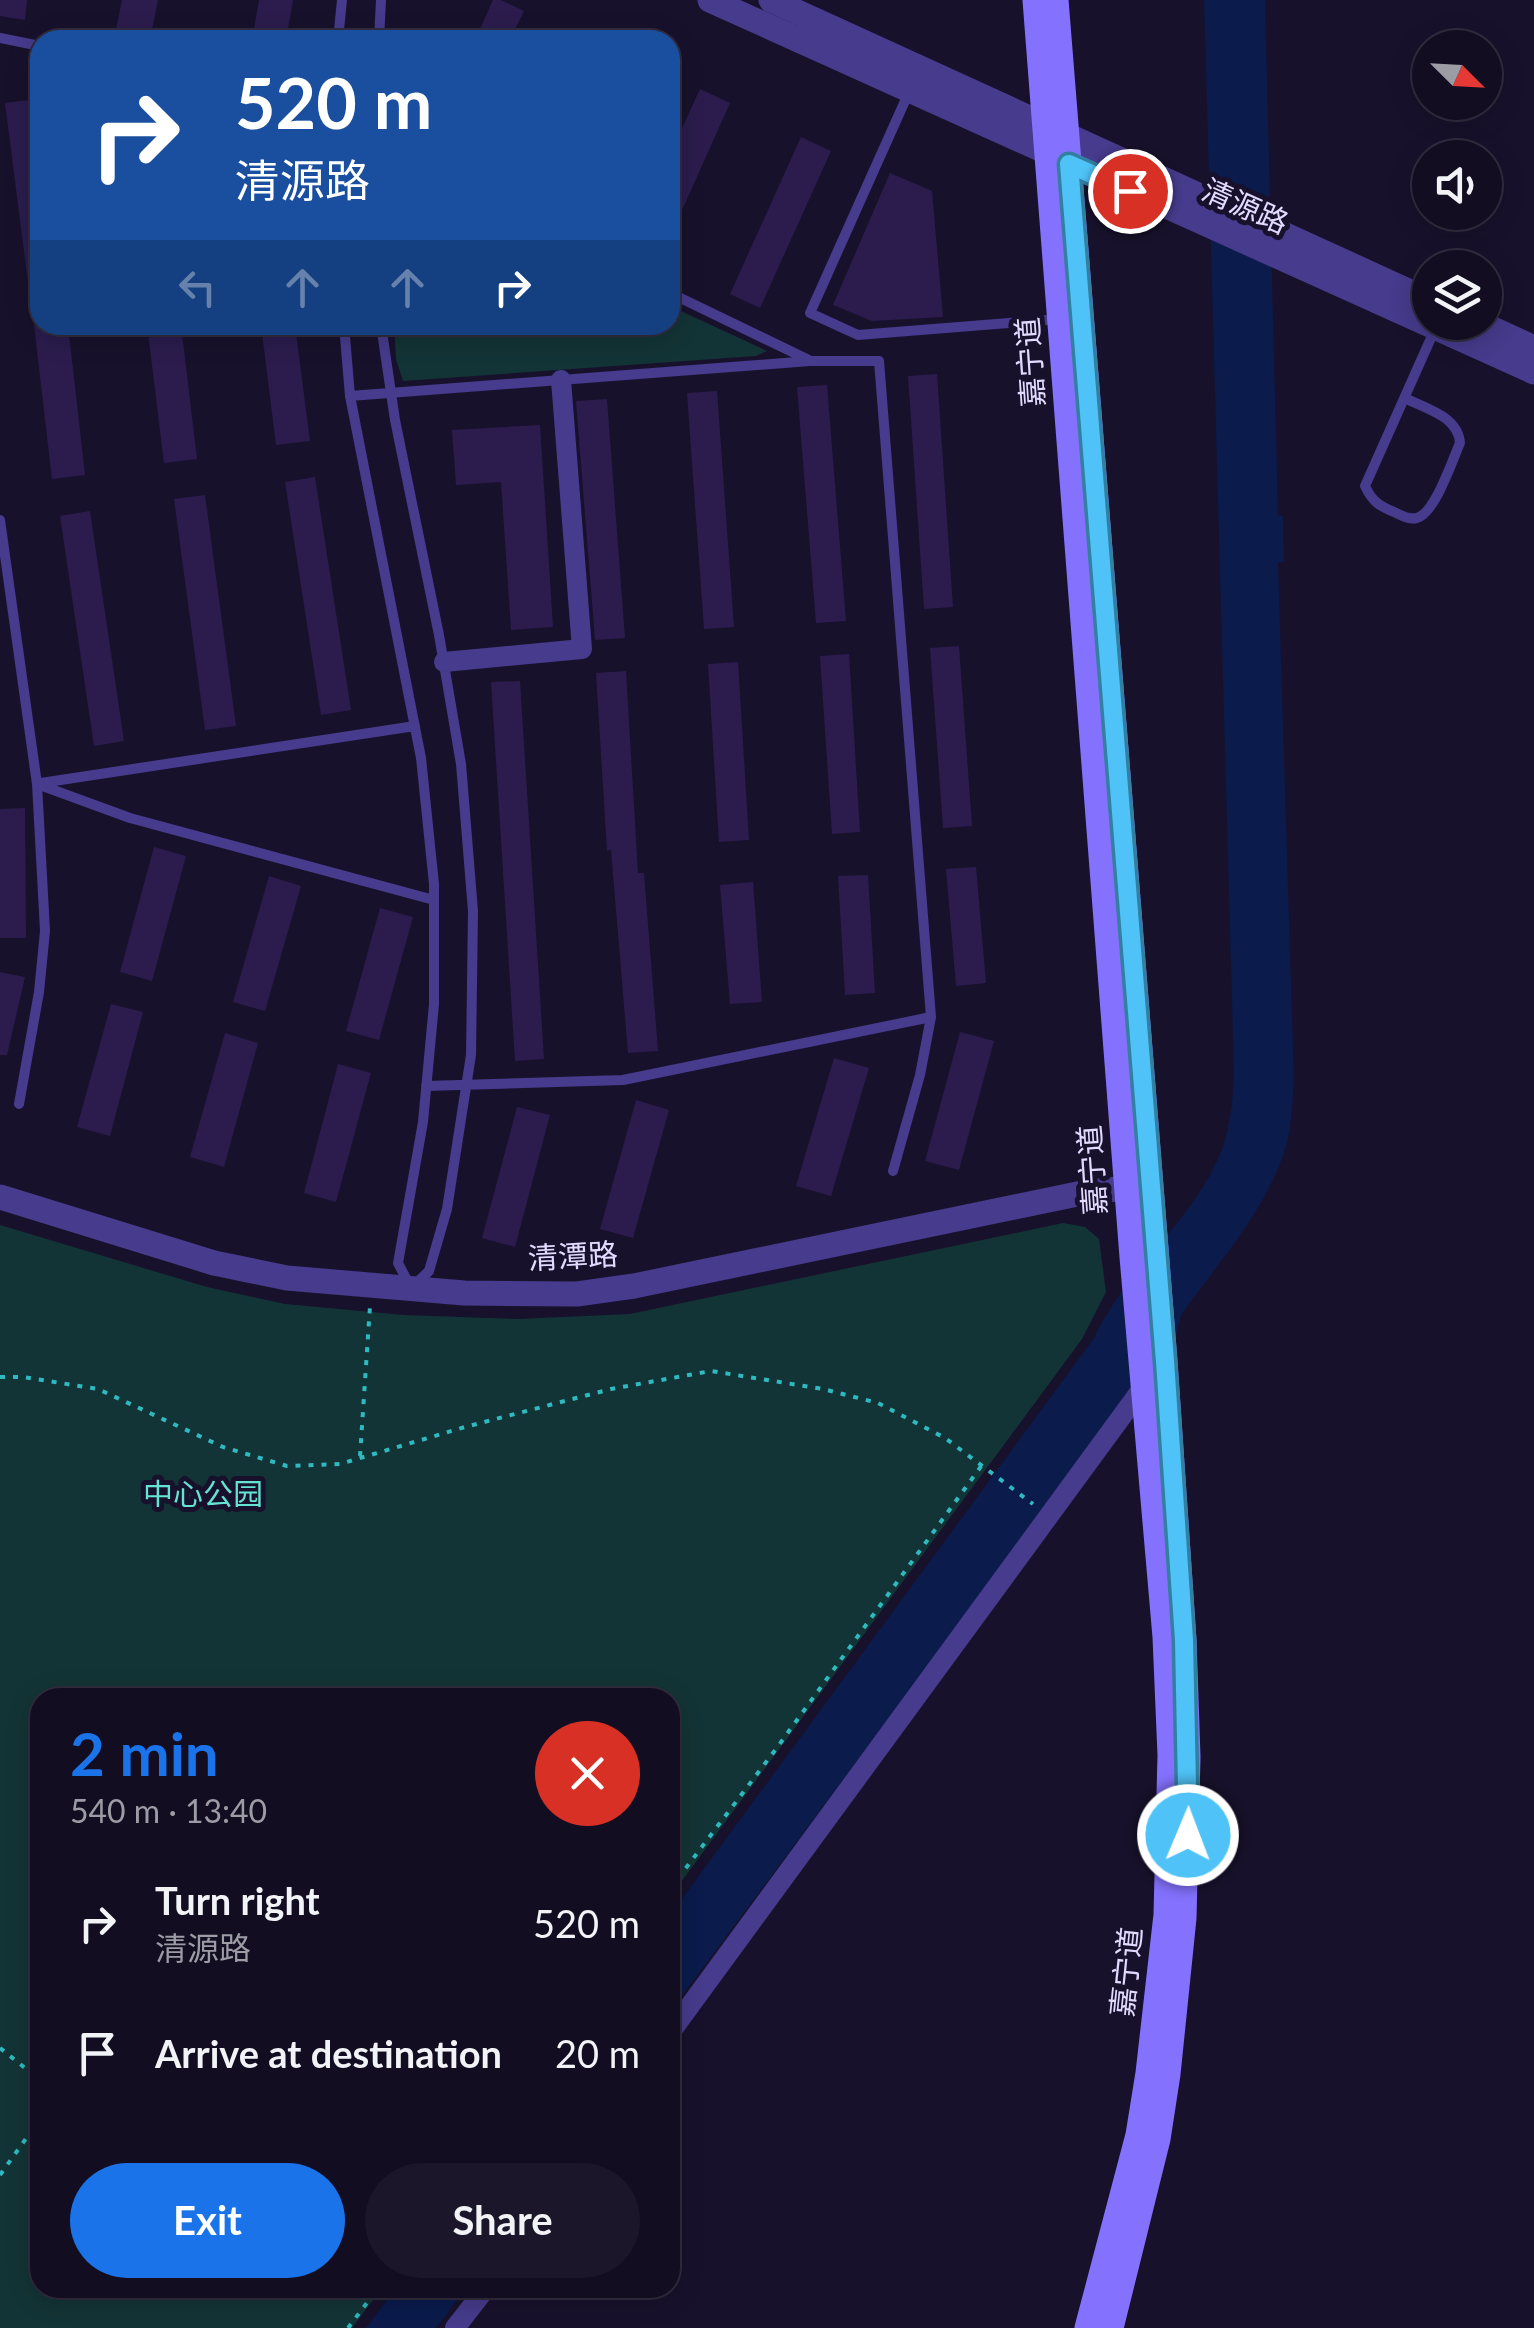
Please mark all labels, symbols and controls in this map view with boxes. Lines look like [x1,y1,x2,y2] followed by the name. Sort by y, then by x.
[1412,30,1502,120] north arrow
[1412,30,1502,340] map controls
[235,60,432,144] text: 520 m
[70,70,200,200] icon: right
[1412,140,1502,230] button: sound
[1088,149,1173,234] pin
[235,153,370,207] text: 清源路
[1103,164,1158,219] icon: arrive
[1197,170,1294,240] street label: 清源路
[1412,250,1502,340] button: layers
[170,260,225,315] icon: left
[275,260,330,315] icon: ahead
[380,260,435,315] icon: ahead
[485,260,540,315] icon: right
[1008,316,1050,408] street label: 嘉宁道
[1070,1124,1112,1216] street label: 嘉宁道
[527,1235,619,1275] street label: 清潭路
[143,1475,263,1511] park label: 中心公园
[70,1717,219,1789] text: 2 min
[535,1721,640,1826] button: close
[1136,1783,1240,1887] position arrow
[70,1791,267,1830] text: 540 m · 13:40
[155,1877,320,1923] text: Turn right
[70,1896,125,1951] icon: right
[533,1900,640,1946] text: 520 m
[1102,1925,1148,2018] street label: 嘉宁道
[155,1928,251,1967] text: 清源路
[70,2026,125,2081] icon: arrive
[155,2030,502,2076] text: Arrive at destination
[555,2030,640,2076] text: 20 m
[70,2163,345,2278] button: Exit
[365,2163,640,2278] button: Share

